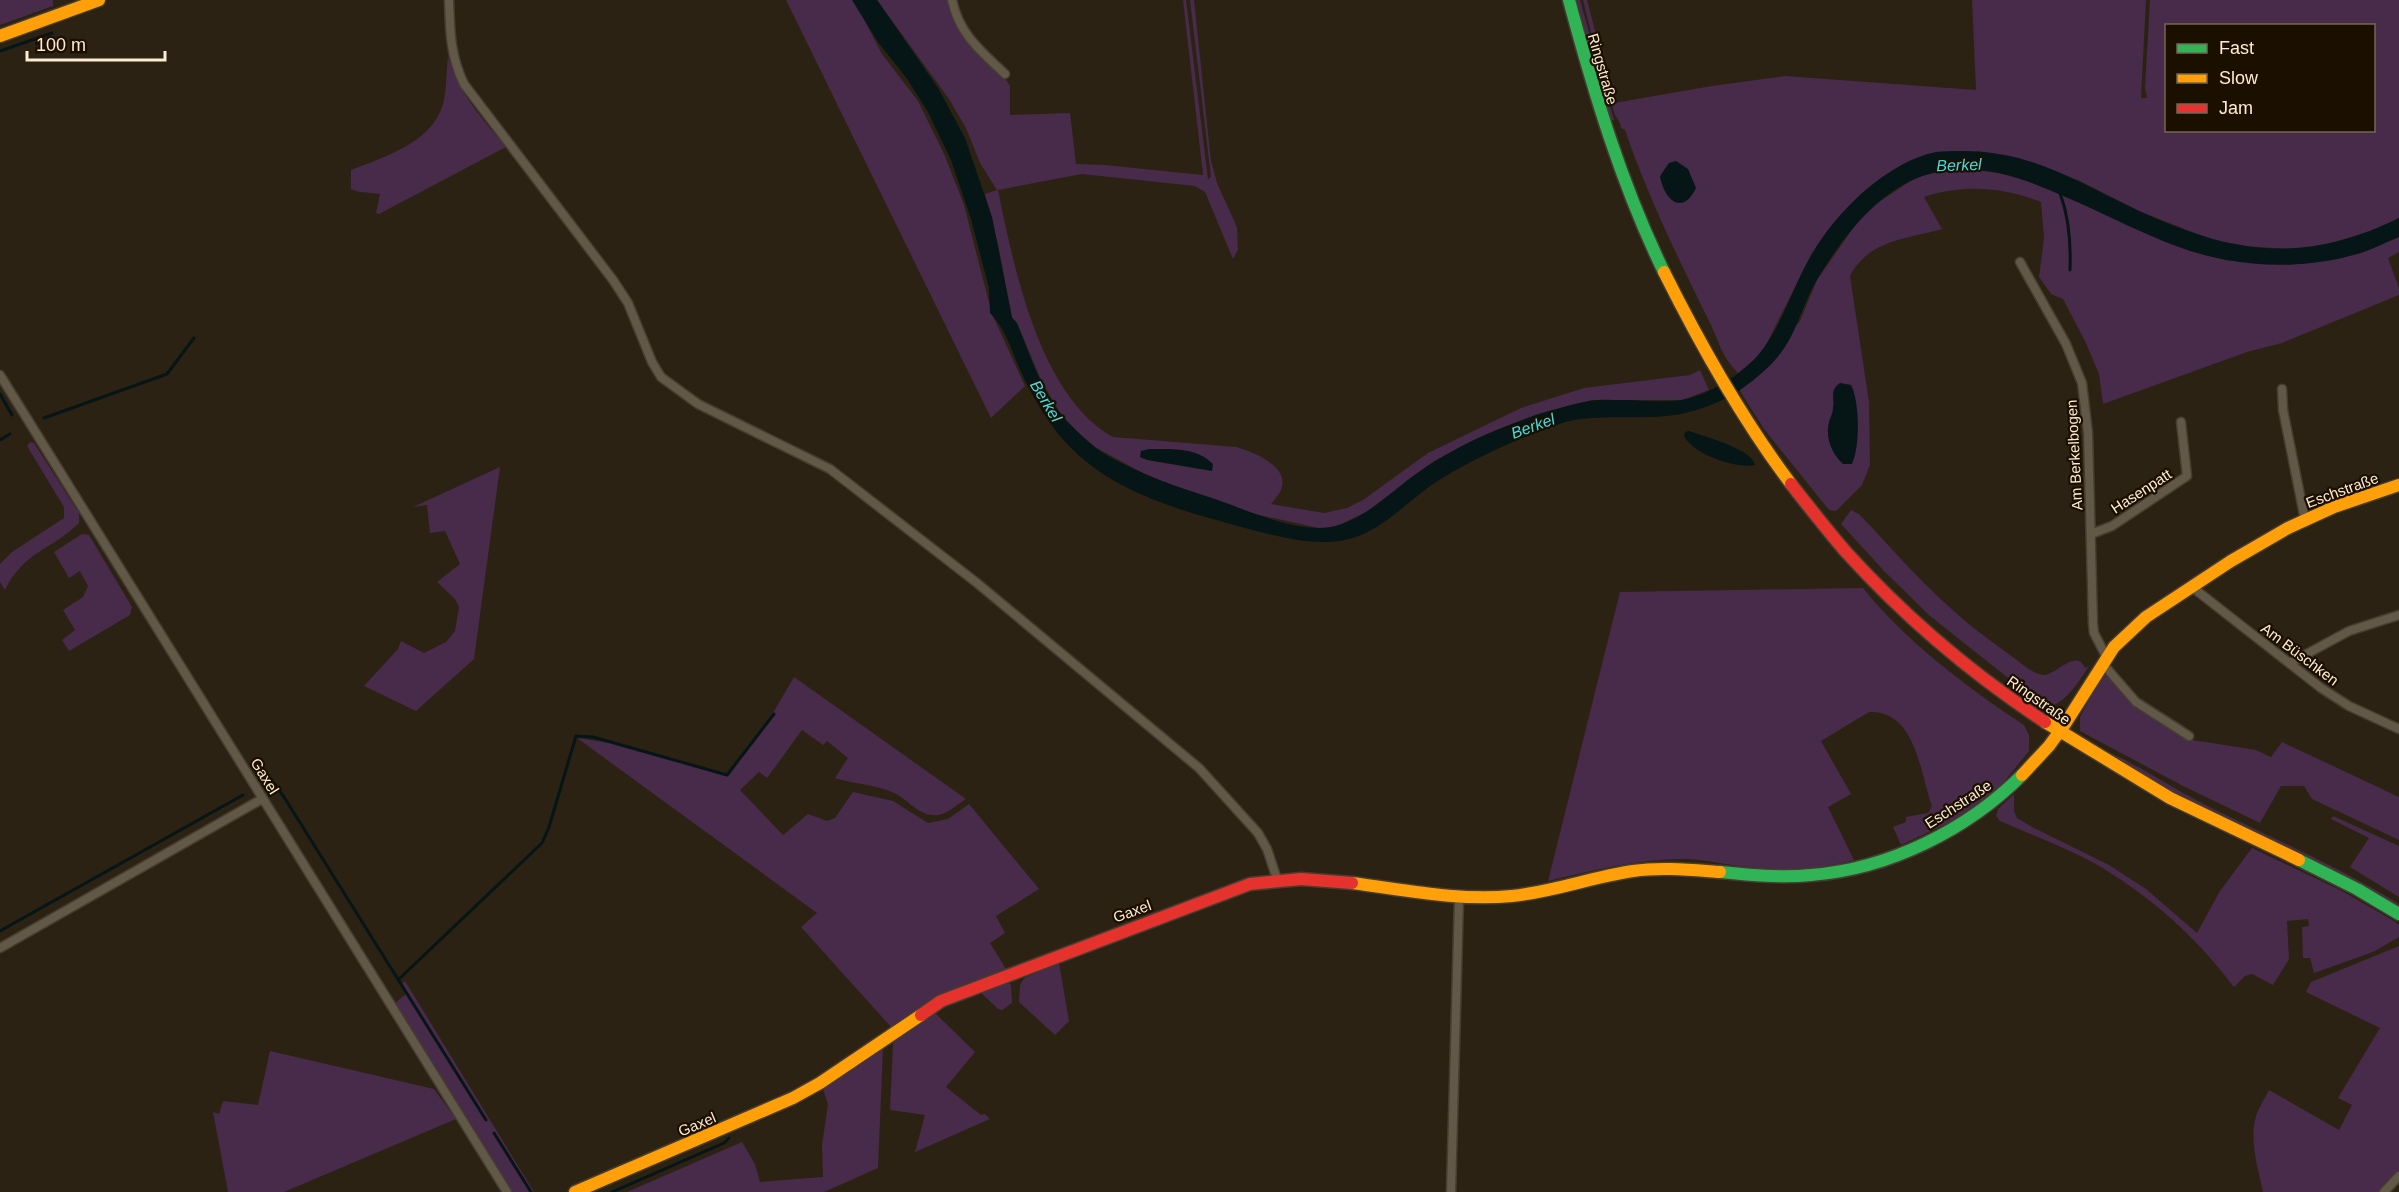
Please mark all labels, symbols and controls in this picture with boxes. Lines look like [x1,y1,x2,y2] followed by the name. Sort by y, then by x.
[27,24,165,62] scale bar
[2165,24,2375,132] legend
[1585,31,1621,107] street label: Ringstraße
[36,35,86,55] text: 100 m
[2219,38,2254,58] text: Fast
[2219,68,2259,88] text: Slow
[2219,98,2253,118] text: Jam
[1936,156,1982,174] water label: Berkel
[1027,377,1065,425] water label: Berkel
[2063,399,2085,511] street label: Am Berkelbogen
[1509,410,1558,442] water label: Berkel
[2108,465,2175,517] street label: Hasenpatt
[2303,469,2381,511] street label: Eschstraße
[2258,619,2342,689] street label: Am Büschken
[2004,672,2074,728] street label: Ringstraße
[247,755,283,797] street label: Gaxel
[1922,776,1994,832] street label: Eschstraße
[1111,896,1153,926] street label: Gaxel
[676,1109,718,1139] street label: Gaxel

